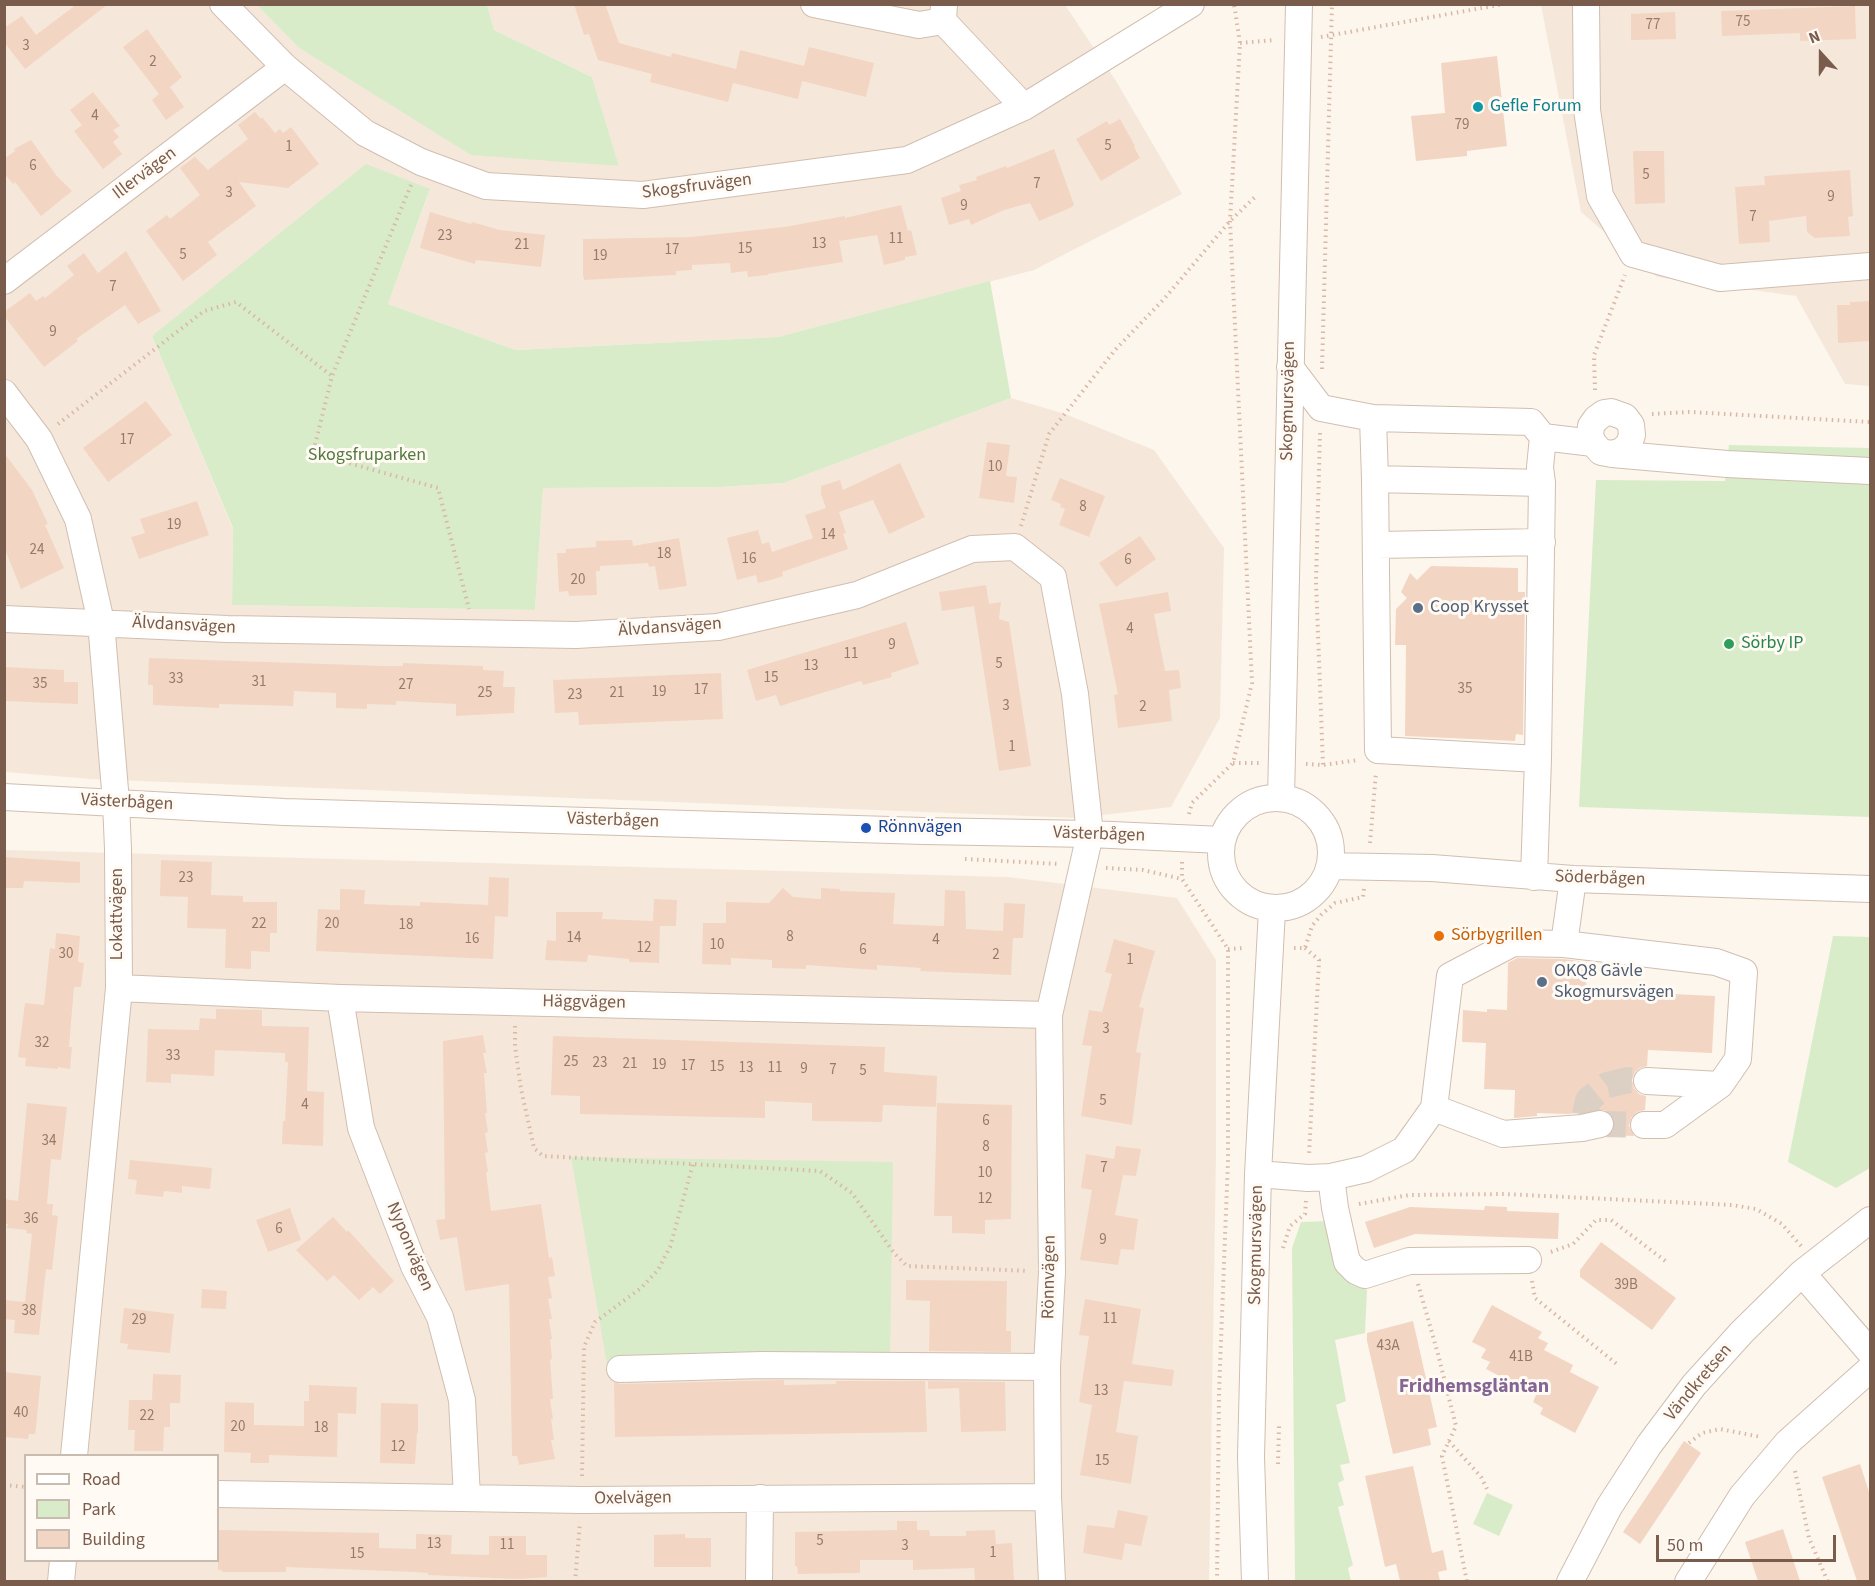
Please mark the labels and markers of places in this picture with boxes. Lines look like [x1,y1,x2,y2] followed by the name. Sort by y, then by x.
[1490,96,1582,118] place label: Gefle Forum
[1471,100,1485,114] marker: Gefle Forum
[1430,597,1529,619] place label: Coop Krysset
[1411,601,1425,615] marker: Coop Krysset
[1741,633,1803,655] place label: Sörby IP
[1722,637,1736,651] marker: Sörby IP
[878,817,962,839] place label: Rönnvägen
[859,821,873,835] marker: Rönnvägen
[1451,925,1543,947] place label: Sörbygrillen
[1432,929,1446,943] marker: Sörbygrillen
[1554,961,1674,1004] place label: OKQ8 Gävle Skogmursvägen
[1535,975,1549,989] marker: OKQ8 Gävle Skogmursvägen

